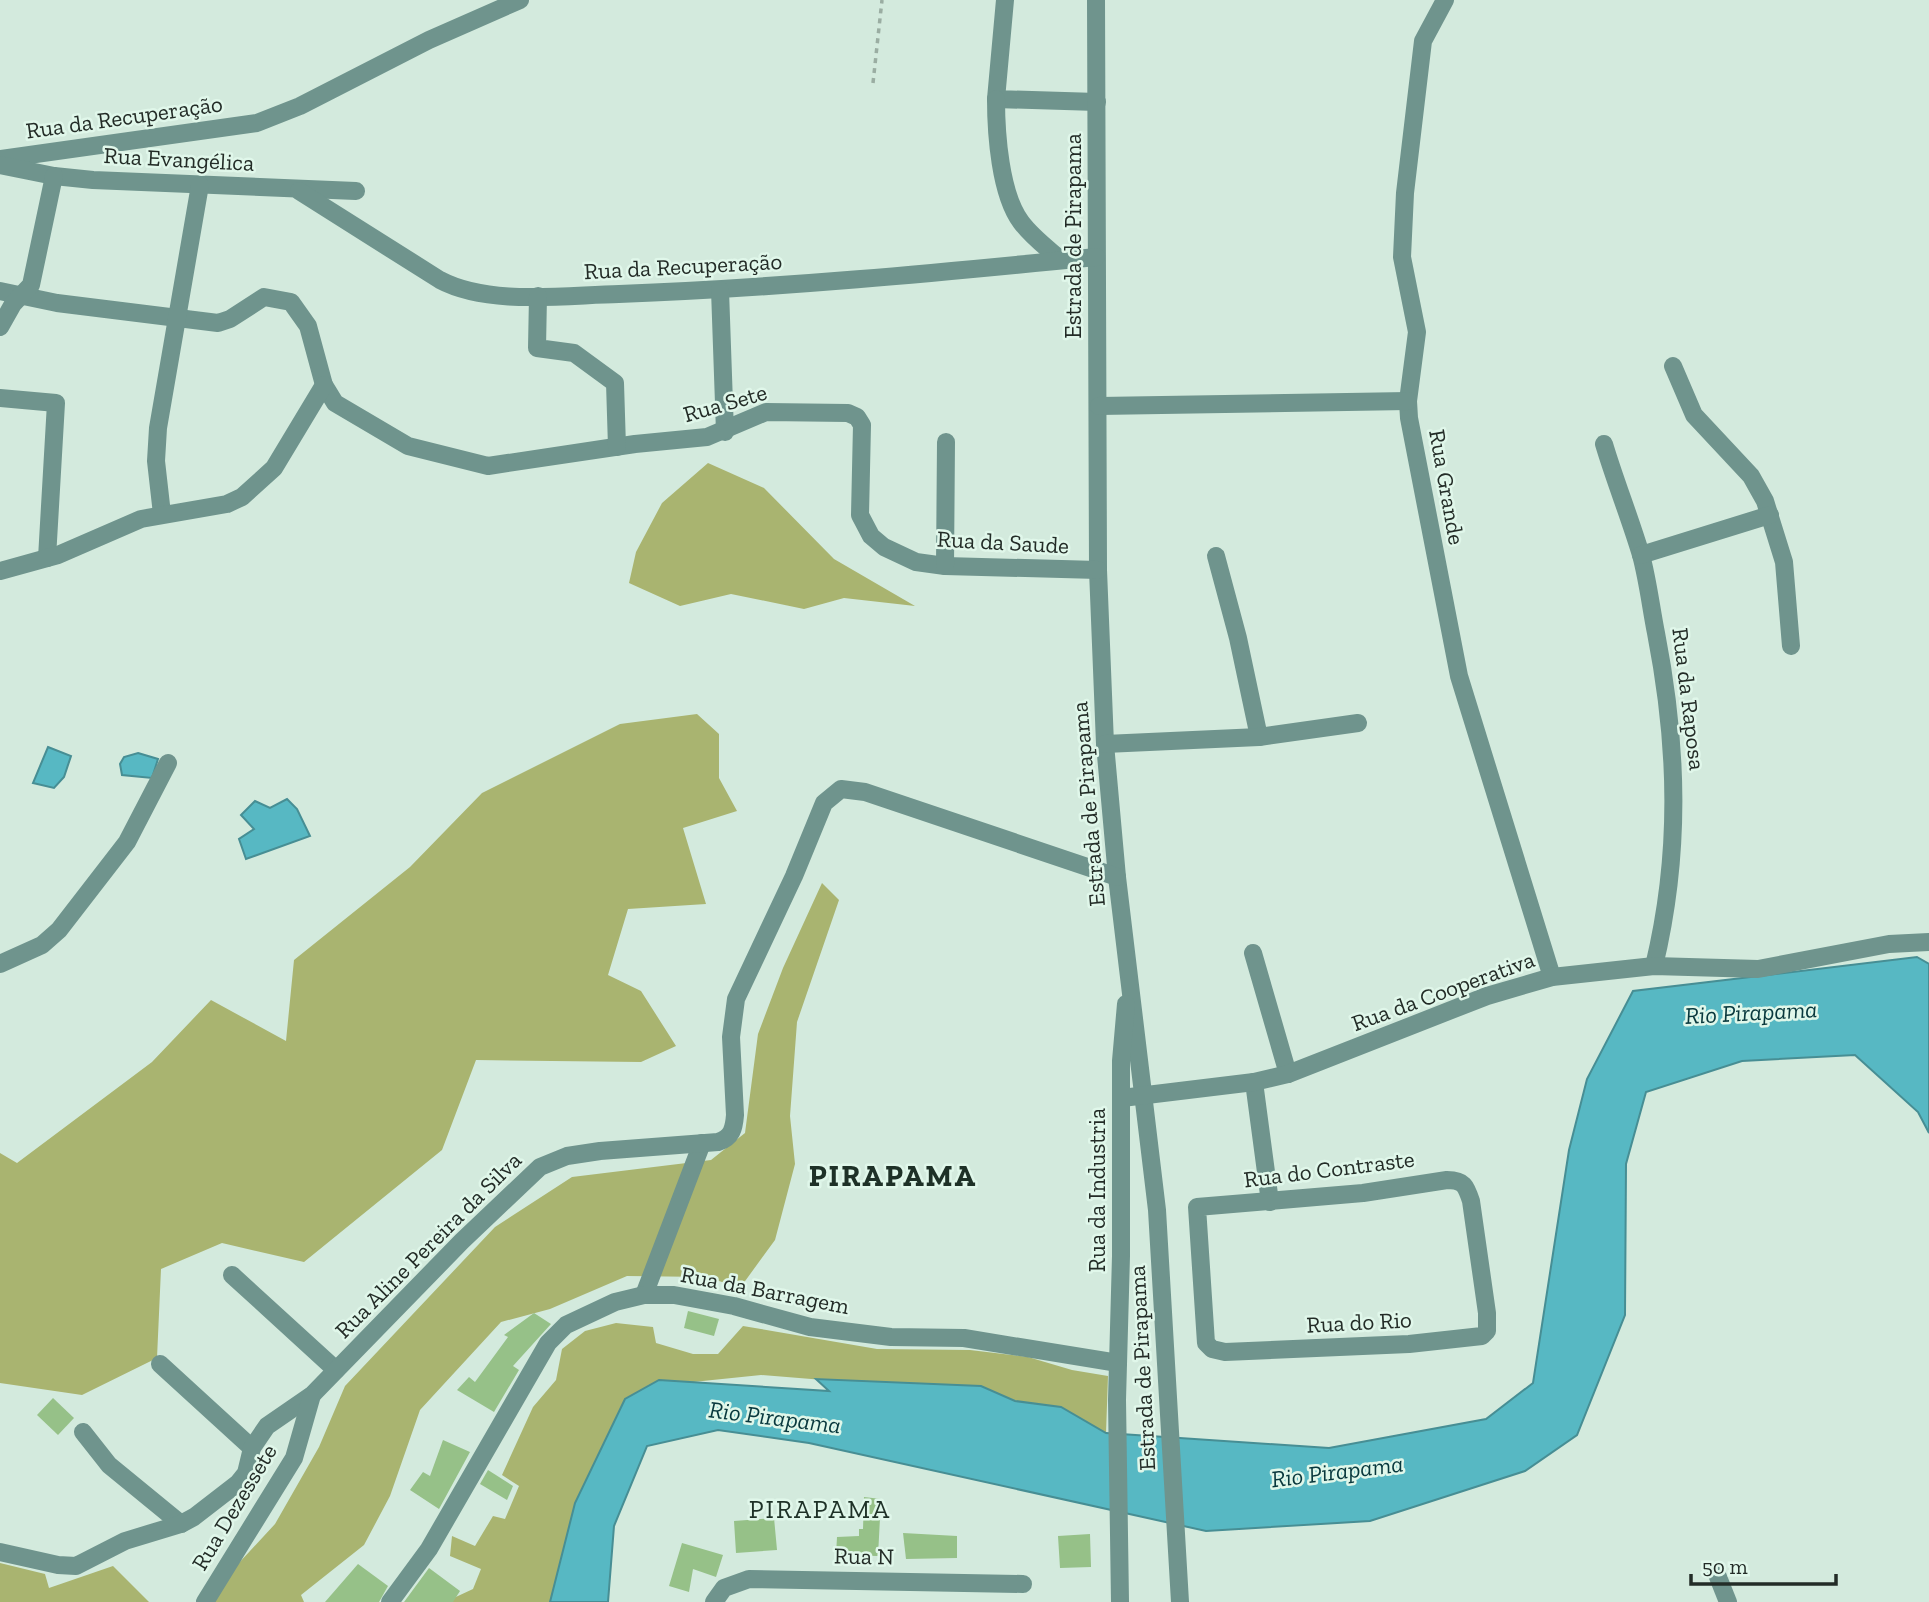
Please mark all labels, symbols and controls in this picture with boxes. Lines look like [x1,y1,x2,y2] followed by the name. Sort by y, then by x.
[24,89,224,145] street label: Rua da Recuperação
[1059,133,1087,339] street label: Estrada de Pirapama
[103,141,255,177] street label: Rua Evangélica
[583,247,783,285] street label: Rua da Recuperação
[680,378,770,428] street label: Rua Sete
[1423,427,1471,547] street label: Rua Grande
[936,525,1070,559] street label: Rua da Saude
[1666,626,1712,772] street label: Rua da Raposa
[1065,700,1111,908] street label: Estrada de Pirapama
[1348,945,1538,1037] street label: Rua da Cooperativa
[1684,994,1818,1030] water label: Rio Pirapama
[1083,1108,1111,1272] street label: Rua da Industria
[1242,1145,1416,1193] street label: Rua do Contraste
[329,1146,527,1344] street label: Rua Aline Pereira da Silva
[809,1158,977,1194] district label: PIRAPAMA
[678,1260,852,1320] street label: Rua da Barragem
[1123,1265,1161,1471] street label: Estrada de Pirapama
[1306,1305,1412,1339] street label: Rua do Rio
[707,1395,843,1439] water label: Rio Pirapama
[185,1439,283,1575] street label: Rua Dezessete
[1269,1449,1405,1493] water label: Rio Pirapama
[749,1493,891,1525] district label: PIRAPAMA
[834,1541,894,1571] street label: Rua N
[1691,1542,1836,1586] scale bar
[1702,1554,1748,1579] text: 50 m

